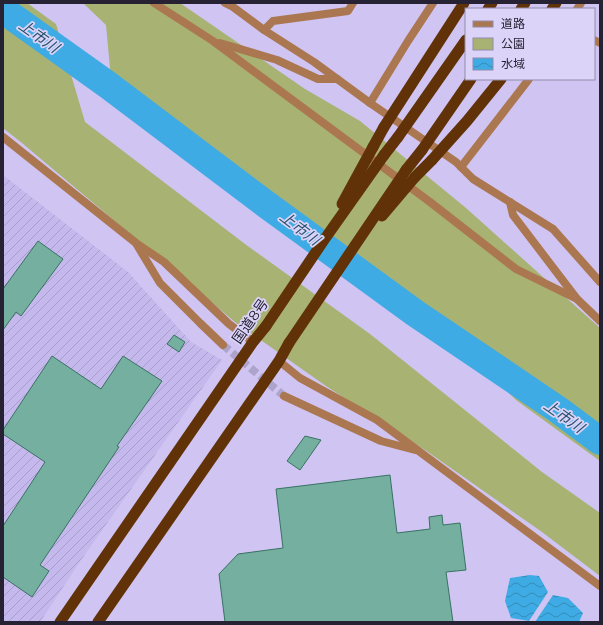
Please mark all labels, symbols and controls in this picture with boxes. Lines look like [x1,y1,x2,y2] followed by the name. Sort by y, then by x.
[465,8,595,80] legend
[15,15,65,58] water label: 上市川
[501,16,525,31] text: 道路
[501,36,525,51] text: 公園
[501,56,525,71] text: 水域
[276,207,325,250] water label: 上市川
[228,295,272,347] street label: 国道8号
[540,395,590,438] water label: 上市川

